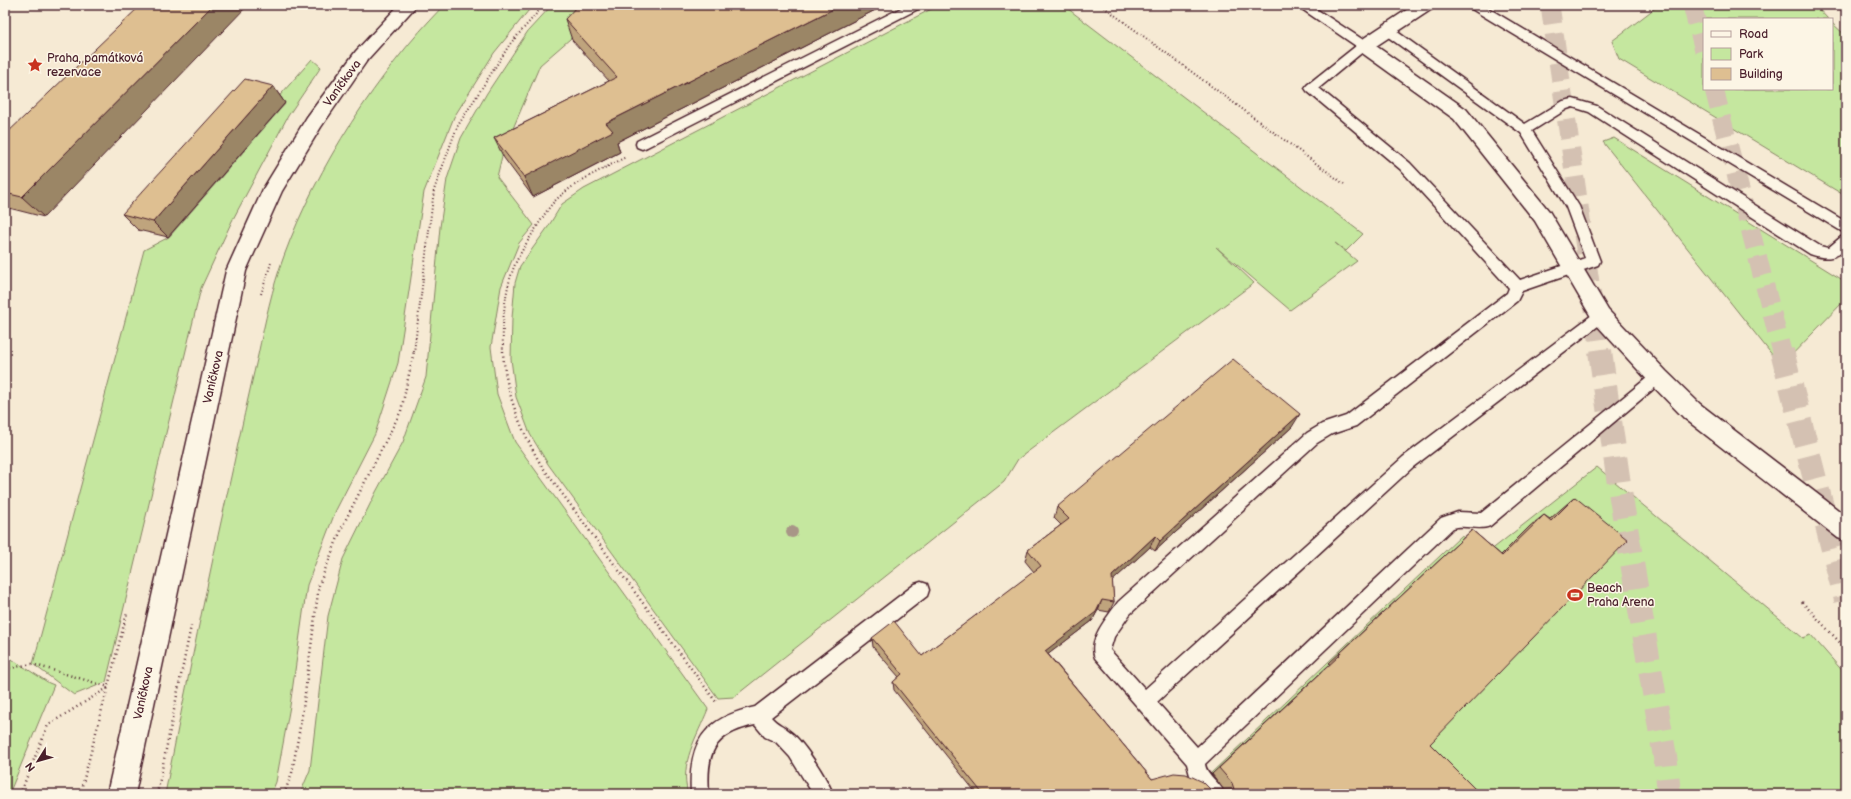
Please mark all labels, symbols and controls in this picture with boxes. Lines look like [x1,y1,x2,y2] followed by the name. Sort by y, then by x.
[1703,18,1833,90] legend
[1739,27,1768,42] text: Road
[1739,47,1763,62] text: Park
[47,51,143,80] place label: Praha, památková rezervace
[26,56,44,74] place icon: Praha, památková rezervace
[320,57,365,110] street label: Vaníčkova
[1739,67,1783,82] text: Building
[200,349,227,405] street label: Vaníčkova
[1587,581,1654,610] place label: Beach Praha Arena
[1566,586,1584,604] sports icon: Beach Praha Arena
[131,665,156,721] street label: Vaníčkova
[18,741,58,781] north arrow
[23,760,38,774] text: N

